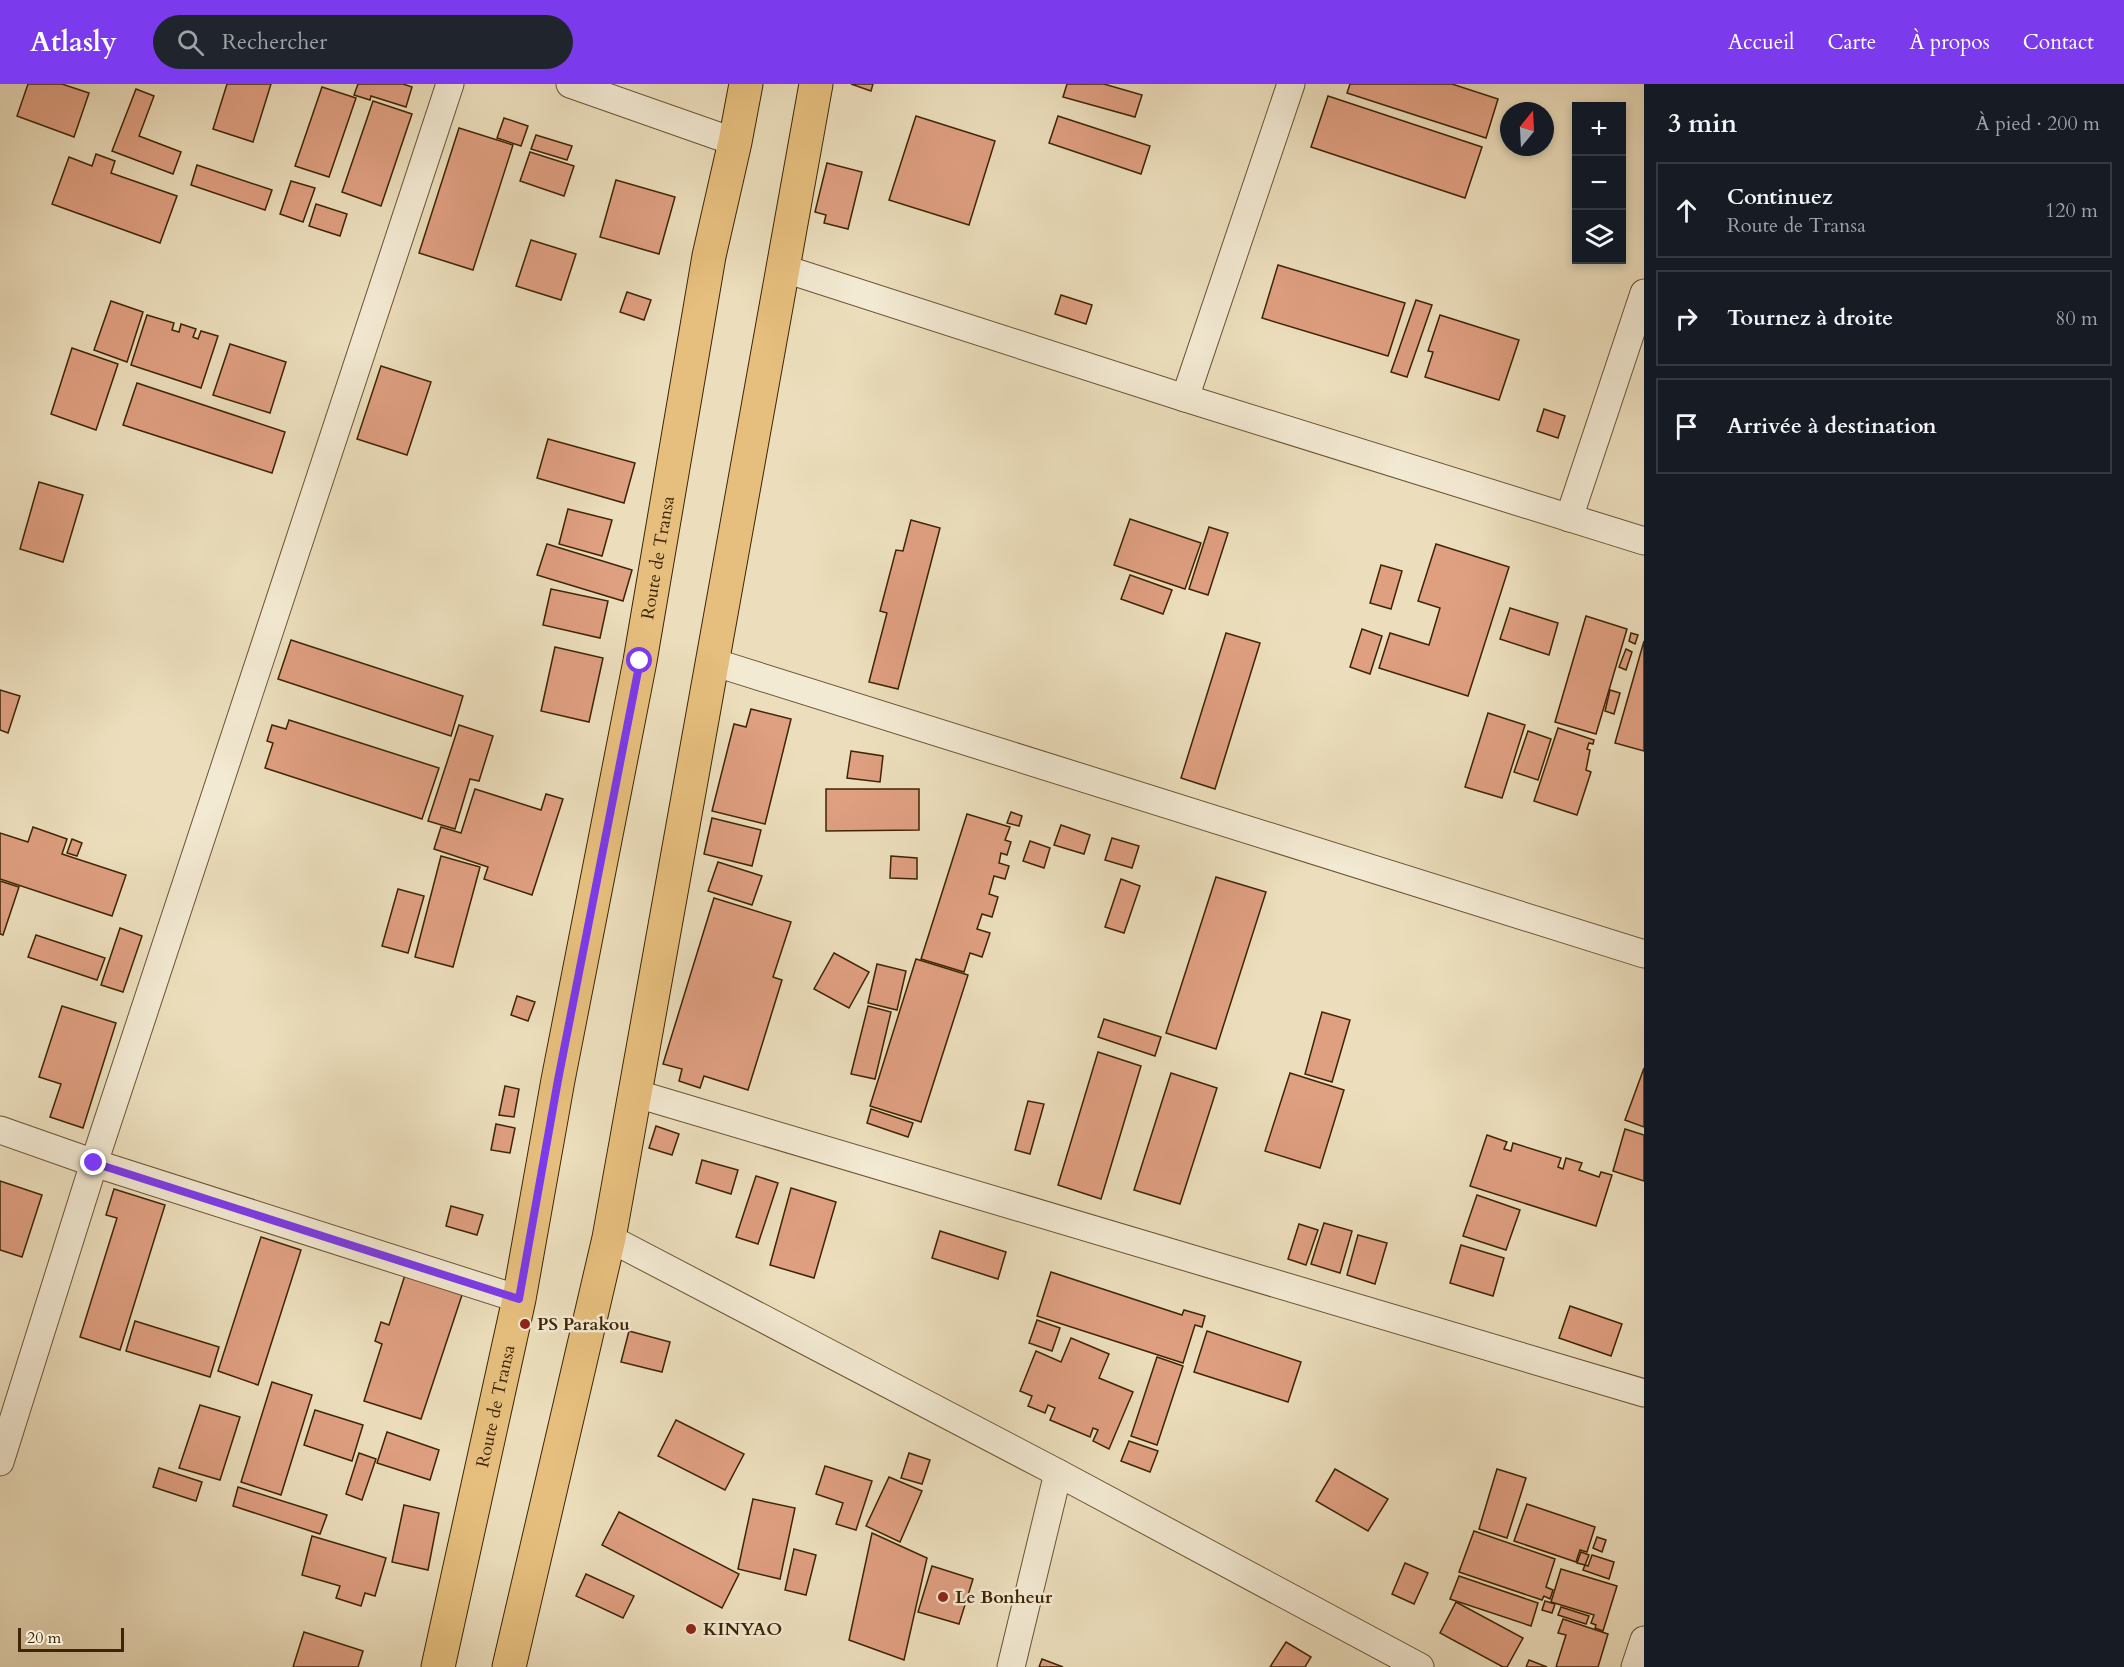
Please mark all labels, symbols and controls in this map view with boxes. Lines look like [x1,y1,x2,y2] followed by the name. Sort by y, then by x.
[153,15,573,69] search box
[30,23,117,61] text: Atlasly
[174,26,207,59] icon: search
[222,27,327,57] text: Rechercher
[1728,28,1794,57] text: Accueil
[1827,28,1876,57] text: Carte
[1909,28,1990,57] text: À propos
[2023,28,2094,57] text: Contact
[1500,102,1554,156] north arrow
[1572,102,1626,264] map controls
[1572,102,1626,156] button: +
[1668,106,1737,141] text: 3 min
[1976,110,2100,137] text: À pied · 200 m
[1572,156,1626,210] button: −
[1727,182,1833,212] text: Continuez
[1670,194,1703,227] icon: ahead
[2045,197,2098,224] text: 120 m
[1572,210,1626,264] button: layers
[1727,212,1866,239] text: Route de Transa
[1670,302,1703,335] icon: right
[1727,303,1893,333] text: Tournez à droite
[2055,305,2098,332] text: 80 m
[1670,410,1703,443] icon: arrive
[1727,411,1937,441] text: Arrivée à destination
[635,494,681,622] street label: Route de Transa
[626,647,652,673] route start
[80,1149,106,1175] route end
[537,1312,630,1337] place label: PS Parakou
[518,1317,532,1331] marker: PS Parakou
[470,1342,522,1470] street label: Route de Transa
[955,1585,1053,1610] place label: Le Bonheur
[936,1590,950,1604] marker: Le Bonheur
[703,1617,782,1642] place label: KINYAO
[684,1622,698,1636] marker: KINYAO
[18,1625,124,1652] scale bar
[27,1627,61,1649] text: 20 m

